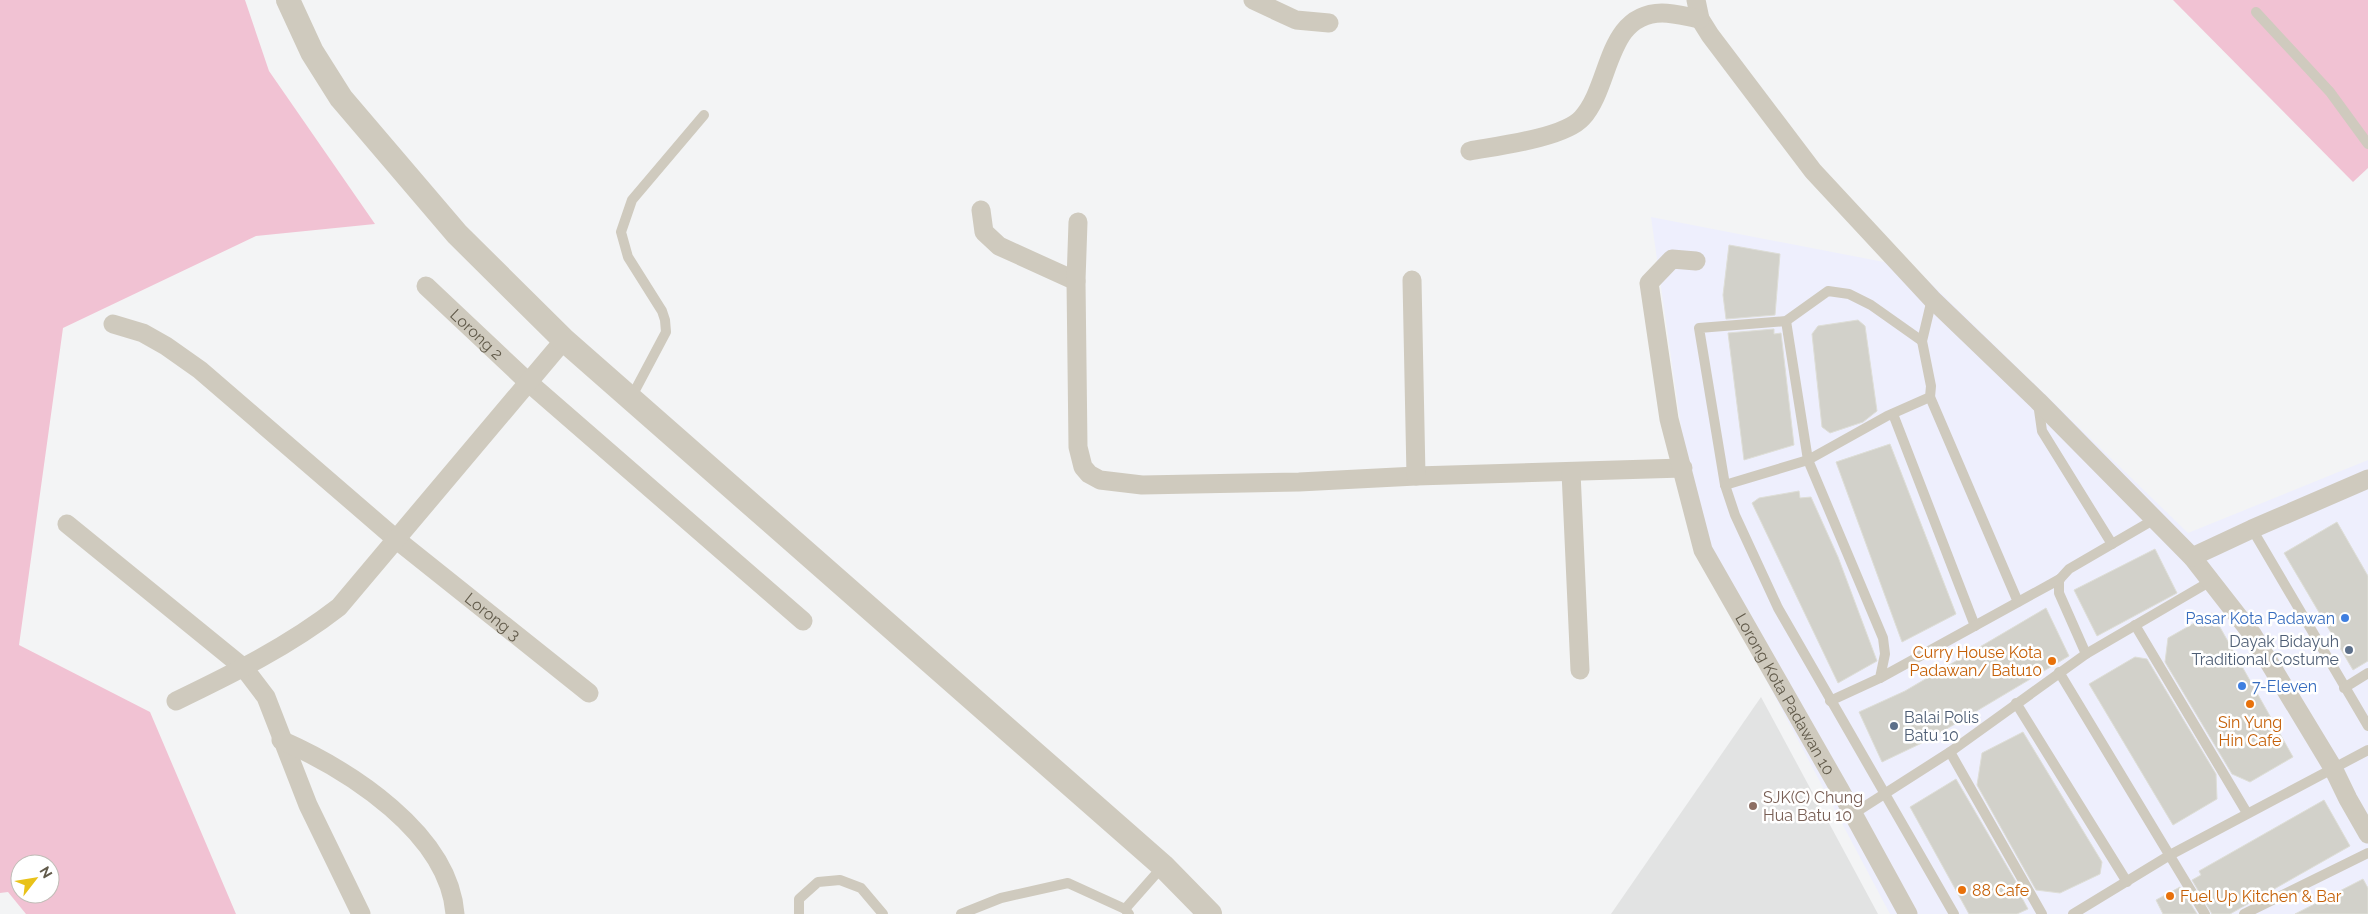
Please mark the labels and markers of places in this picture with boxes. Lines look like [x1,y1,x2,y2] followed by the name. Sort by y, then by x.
[2185,609,2335,628] place label: Pasar Kota Padawan
[2339,612,2351,624] marker: Pasar Kota Padawan
[2191,632,2339,669] place label: Dayak Bidayuh Traditional Costume
[1910,643,2042,680] place label: Curry House Kota Padawan/ Batu10
[2343,644,2355,656] marker: Dayak Bidayuh Traditional Costume
[2046,655,2058,667] marker: Curry House Kota Padawan/ Batu10
[2252,677,2317,696] place label: 7-Eleven
[2236,680,2248,692] marker: 7-Eleven
[2244,698,2256,710] marker: Sin Yung Hin Cafe
[1904,708,1979,745] place label: Balai Polis Batu 10
[2218,713,2282,750] place label: Sin Yung Hin Cafe
[1888,720,1900,732] marker: Balai Polis Batu 10
[1763,788,1863,825] place label: SJK(C) Chung Hua Batu 10
[1747,800,1759,812] marker: SJK(C) Chung Hua Batu 10
[1972,881,2029,900] place label: 88 Cafe
[1956,884,1968,896] marker: 88 Cafe
[2180,887,2342,906] place label: Fuel Up Kitchen & Bar
[2164,890,2176,902] marker: Fuel Up Kitchen & Bar

